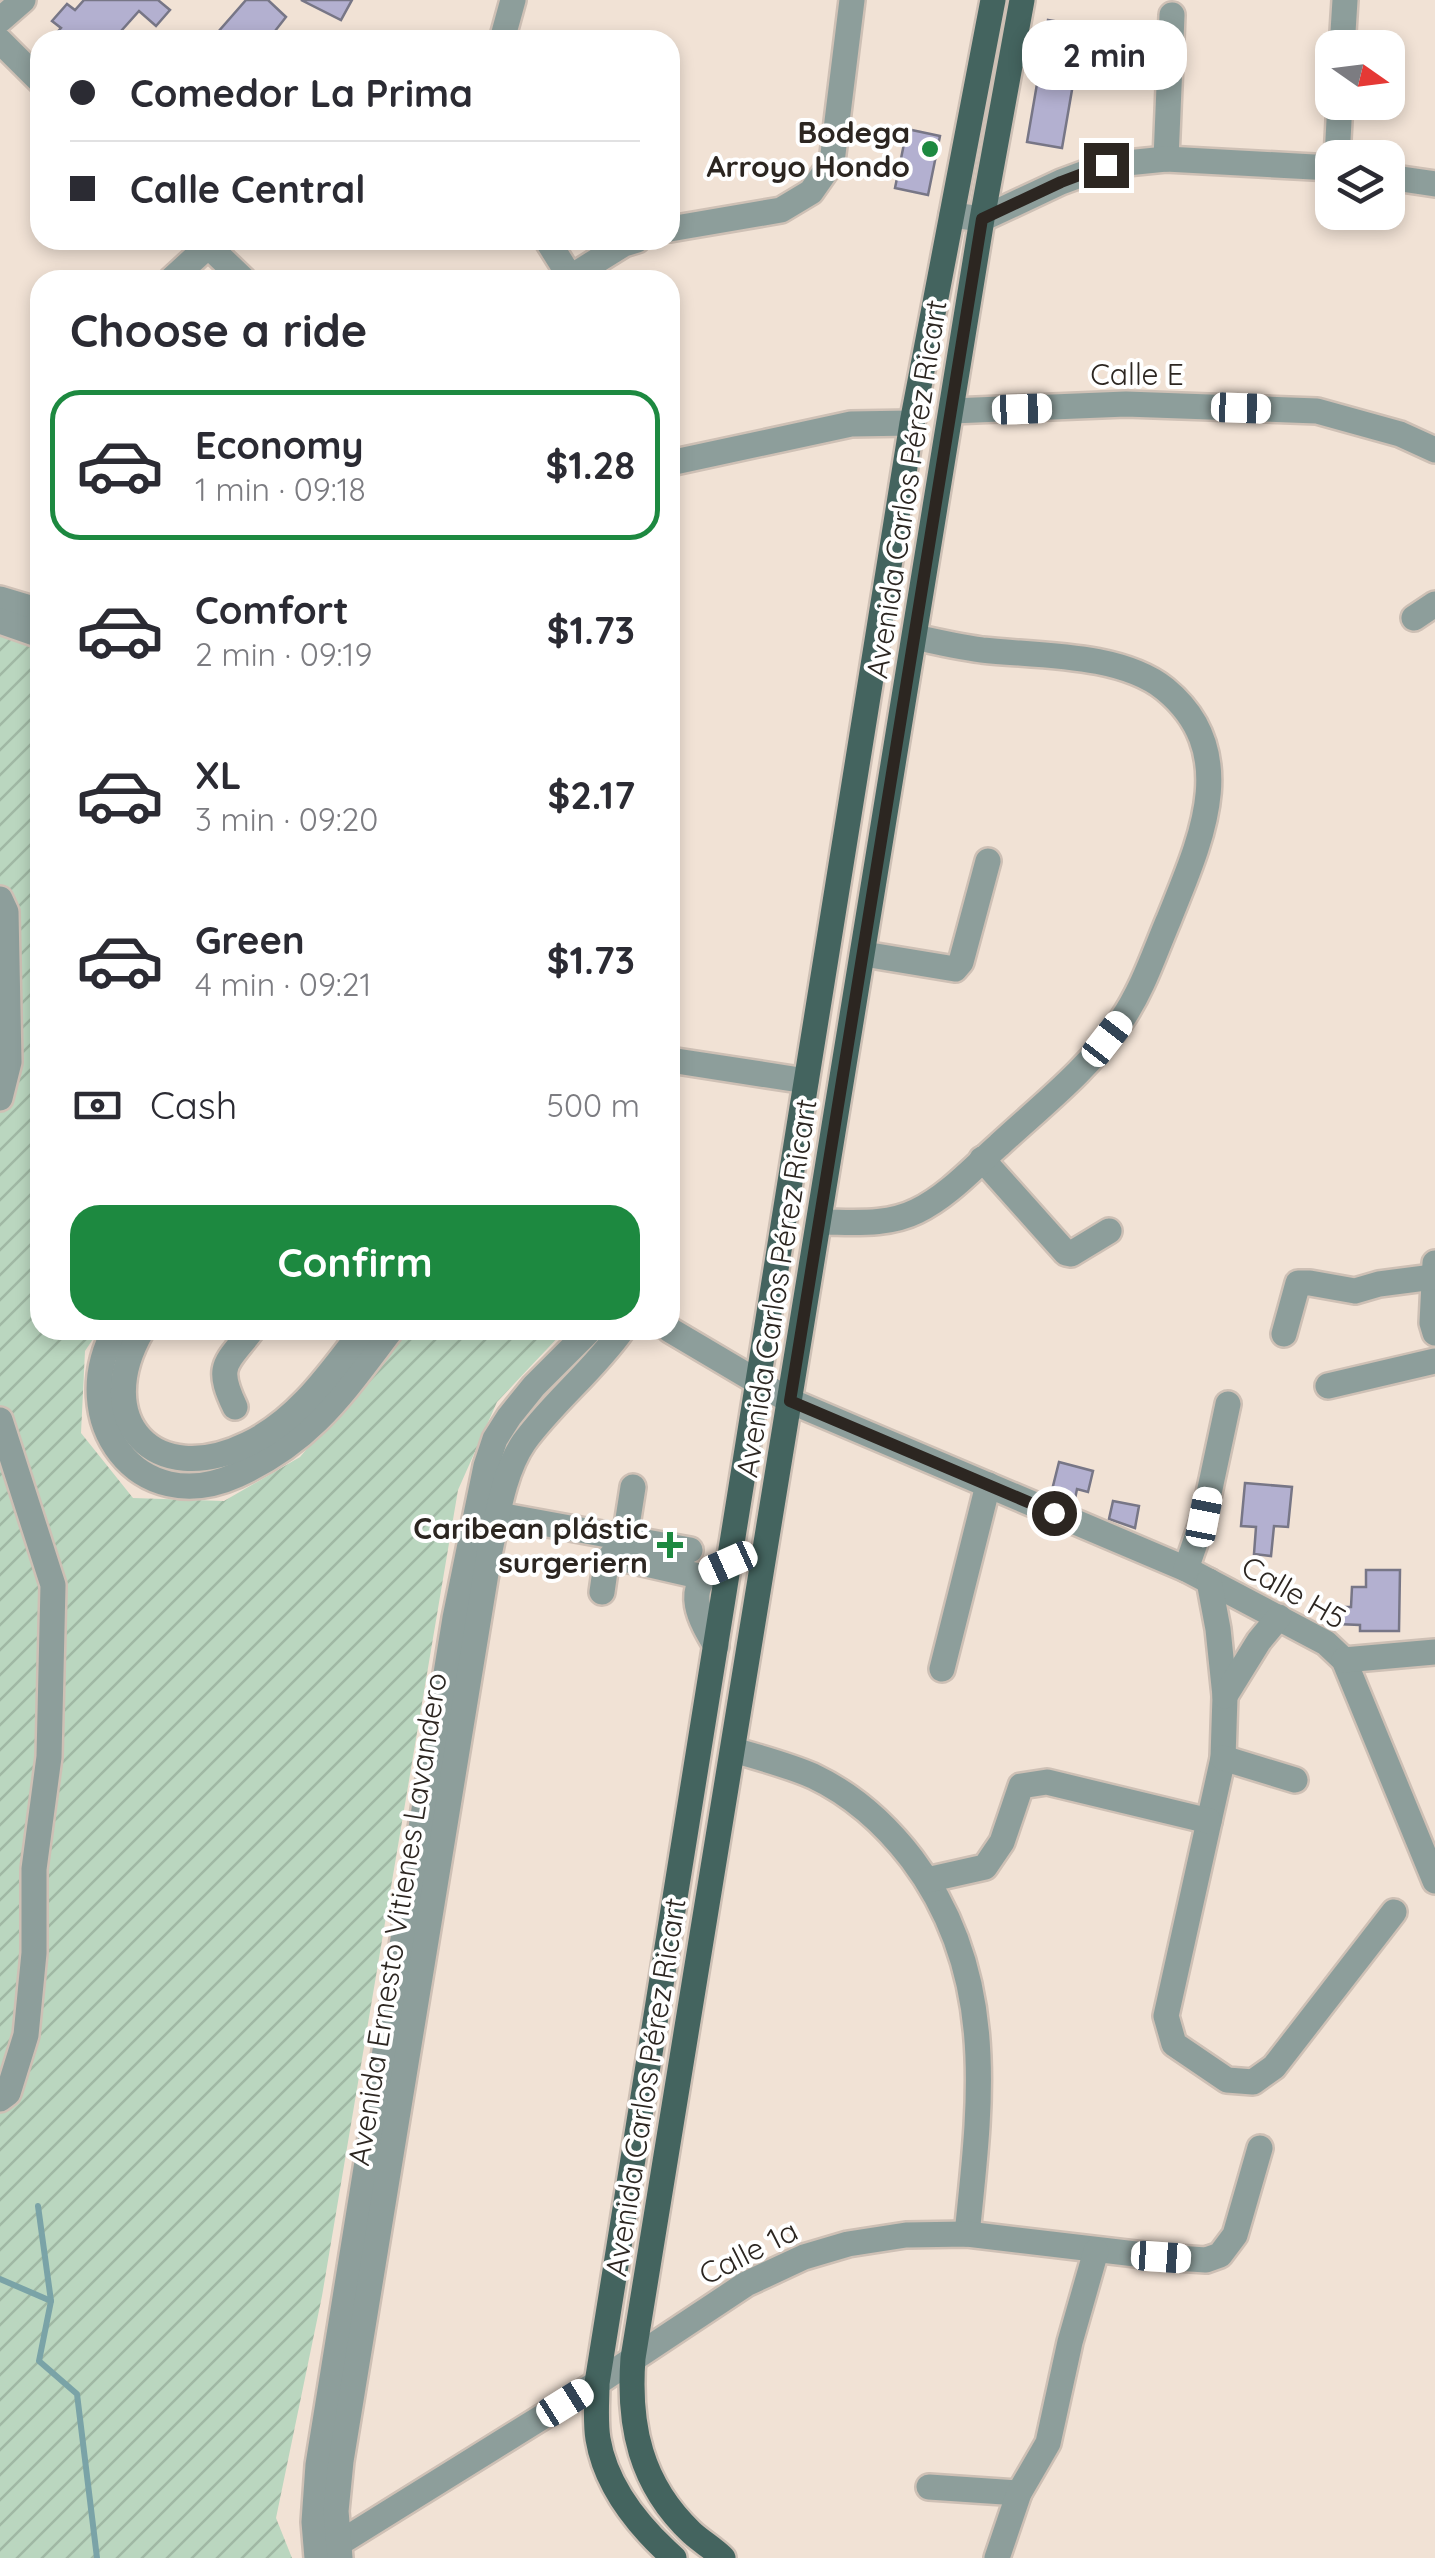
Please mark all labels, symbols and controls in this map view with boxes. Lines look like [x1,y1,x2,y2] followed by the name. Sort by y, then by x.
[1024,20,1188,90] callout: 2 min
[1315,30,1405,120] north arrow
[1315,30,1405,230] map controls
[1063,35,1146,75] text: 2 min
[130,69,473,117] text: Comedor La Prima
[706,113,910,185] place label: Bodega Arroyo Hondo
[919,138,941,160] marker: Bodega Arroyo Hondo
[1315,140,1405,230] button: layers
[1084,143,1129,188] route end
[130,165,366,213] text: Calle Central
[857,297,955,681] street label: Avenida Carlos Pérez Ricart
[70,302,367,358] text: Choose a ride
[1090,355,1184,393] street label: Calle E
[1210,392,1272,424] car
[991,393,1053,425] car
[75,420,165,510] icon: car
[195,421,364,469] text: Economy
[546,441,635,489] text: $1.28
[195,469,366,509] text: 1 min · 09:18
[75,585,165,675] icon: car
[195,586,349,634] text: Comfort
[547,606,635,654] text: $1.73
[195,634,372,674] text: 2 min · 09:19
[75,750,165,840] icon: car
[195,751,241,799] text: XL
[547,771,635,819] text: $2.17
[195,799,378,839] text: 3 min · 09:20
[75,915,165,1005] icon: car
[195,916,305,964] text: Green
[547,936,635,984] text: $1.73
[195,964,371,1004] text: 4 min · 09:21
[1077,1006,1137,1072] car
[70,1078,125,1133] icon: cash
[150,1081,237,1129] text: Cash
[547,1085,640,1125] text: 500 m
[727,1096,825,1480] street label: Avenida Carlos Pérez Ricart
[70,1205,640,1320] button: Confirm
[1184,1485,1224,1549] car
[1032,1491,1077,1536] route start
[413,1509,648,1581] place label: Caribean plástic surgeriern
[657,1532,683,1558] marker: Caribean plástic surgeriern
[694,1537,762,1589] car
[1235,1547,1353,1637] street label: Calle H5
[339,1670,455,2168] street label: Avenida Ernesto Vitienes Lavandero
[596,1895,694,2279] street label: Avenida Carlos Pérez Ricart
[692,2211,804,2293] street label: Calle 1a
[1130,2240,1192,2274] car
[532,2374,598,2432] car

